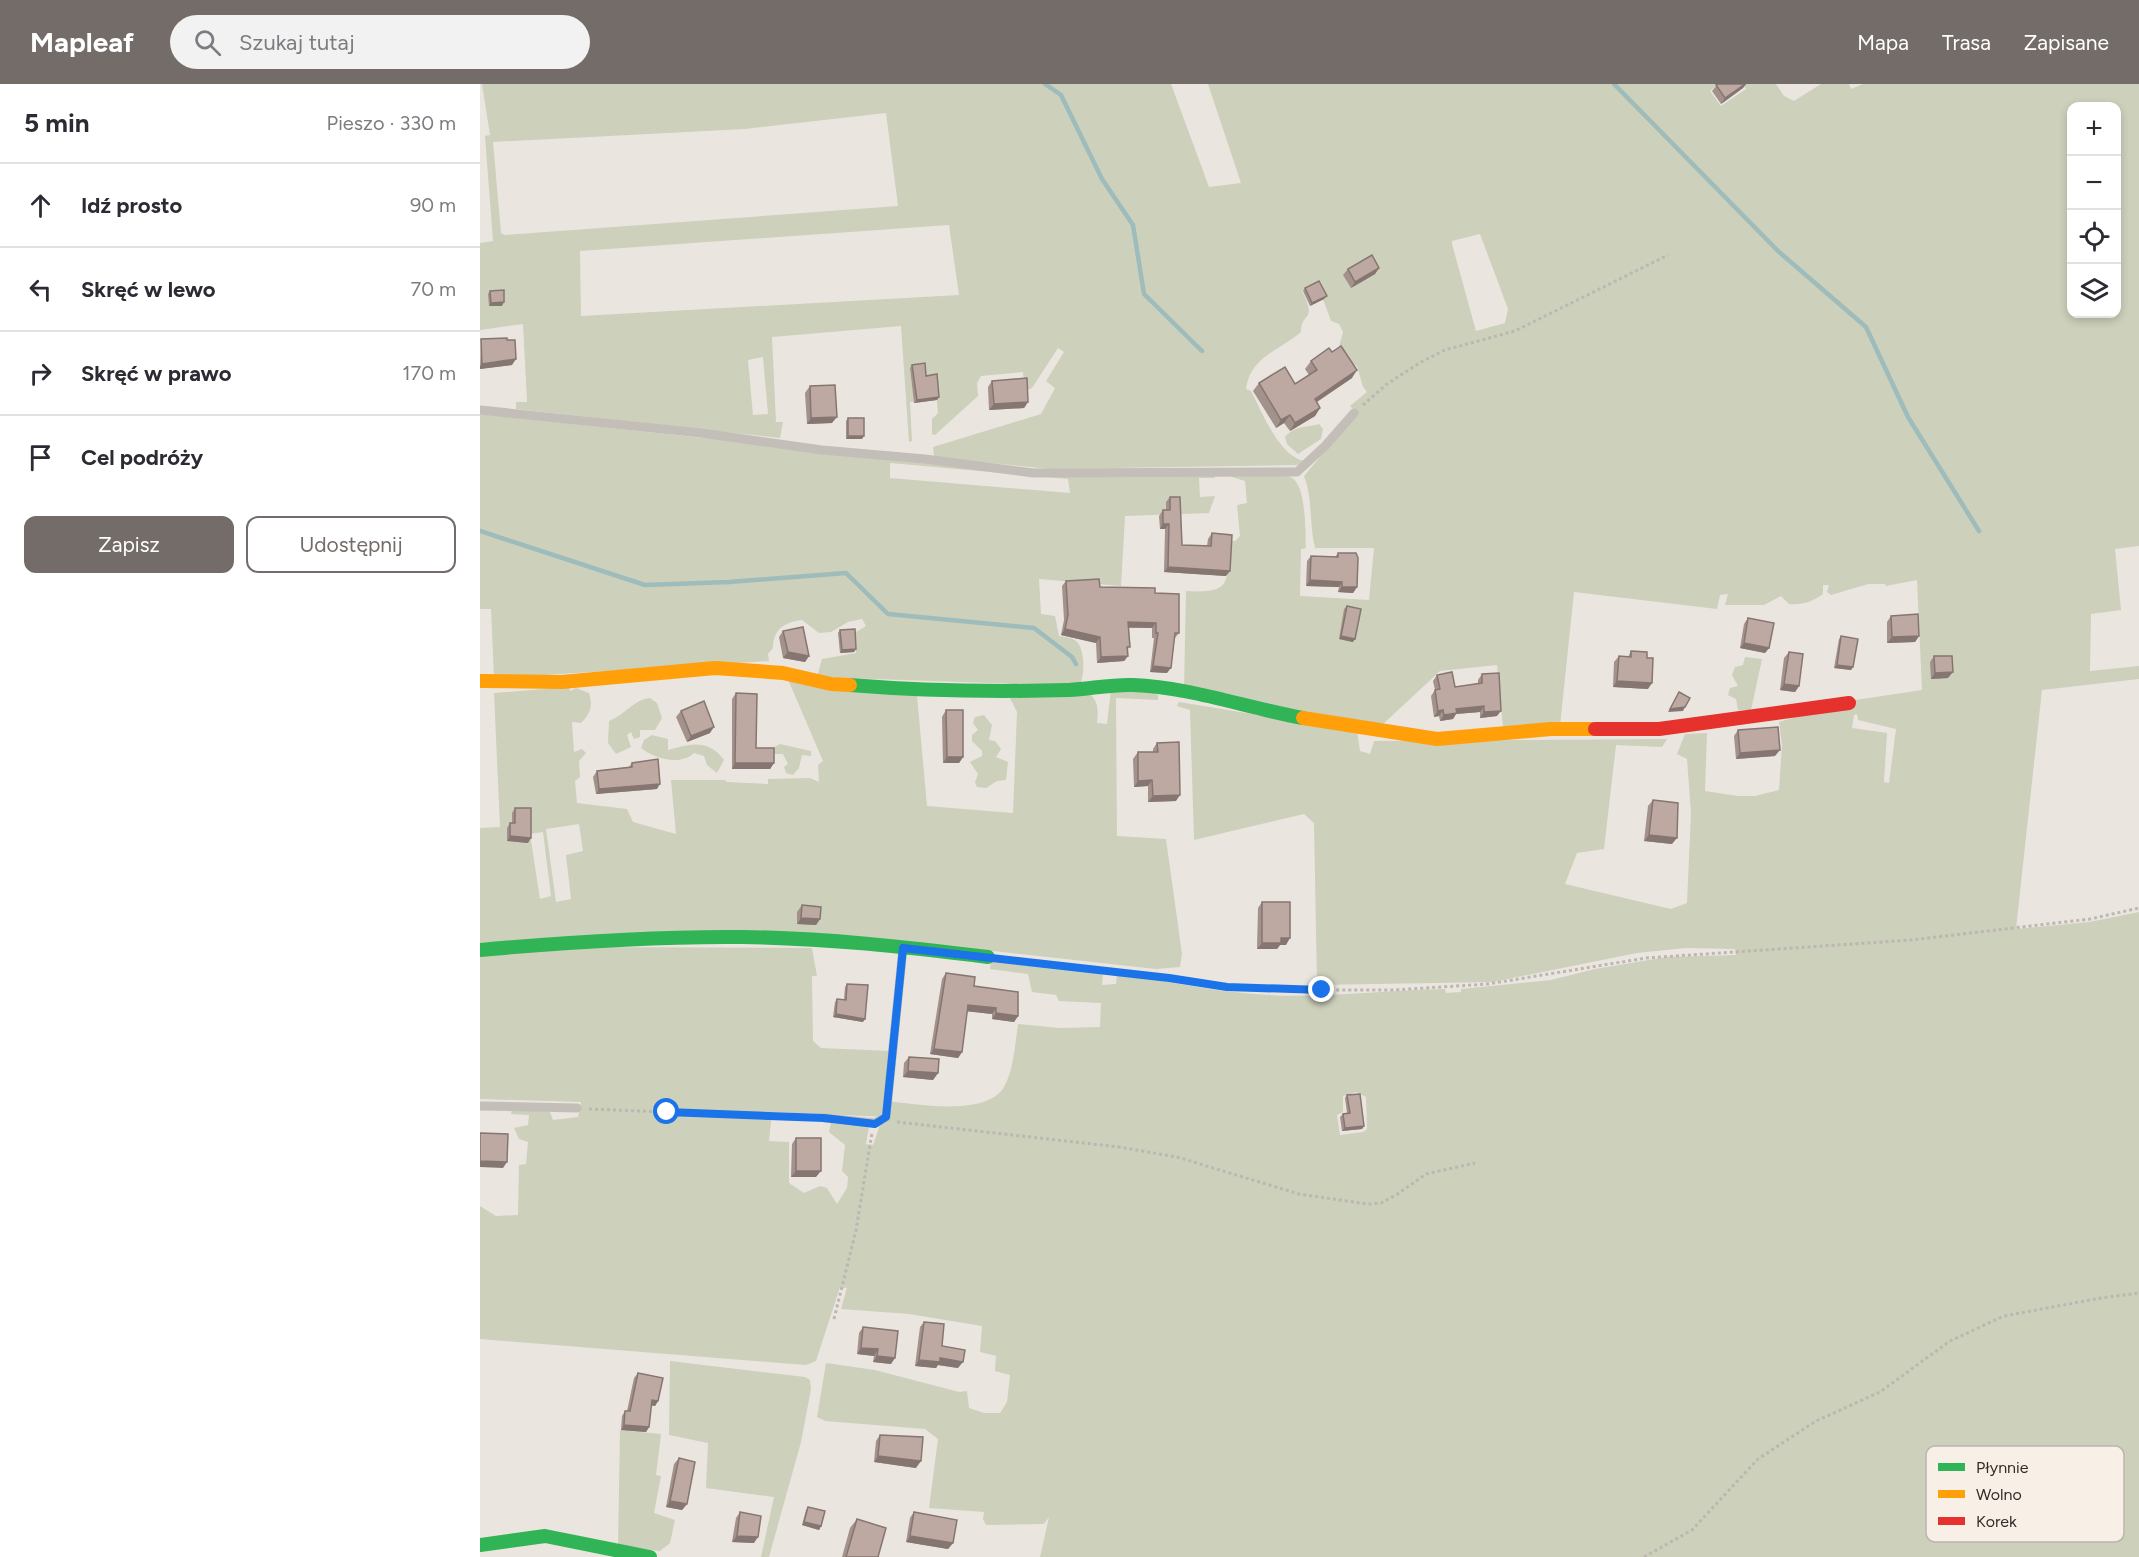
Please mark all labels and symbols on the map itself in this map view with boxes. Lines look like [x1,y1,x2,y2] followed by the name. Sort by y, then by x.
[1308,976,1334,1002] route end
[653,1098,679,1124] route start
[1926,1446,2124,1542] legend
[1976,1458,2029,1477] text: Płynnie
[1976,1485,2022,1504] text: Wolno
[1976,1512,2017,1531] text: Korek

